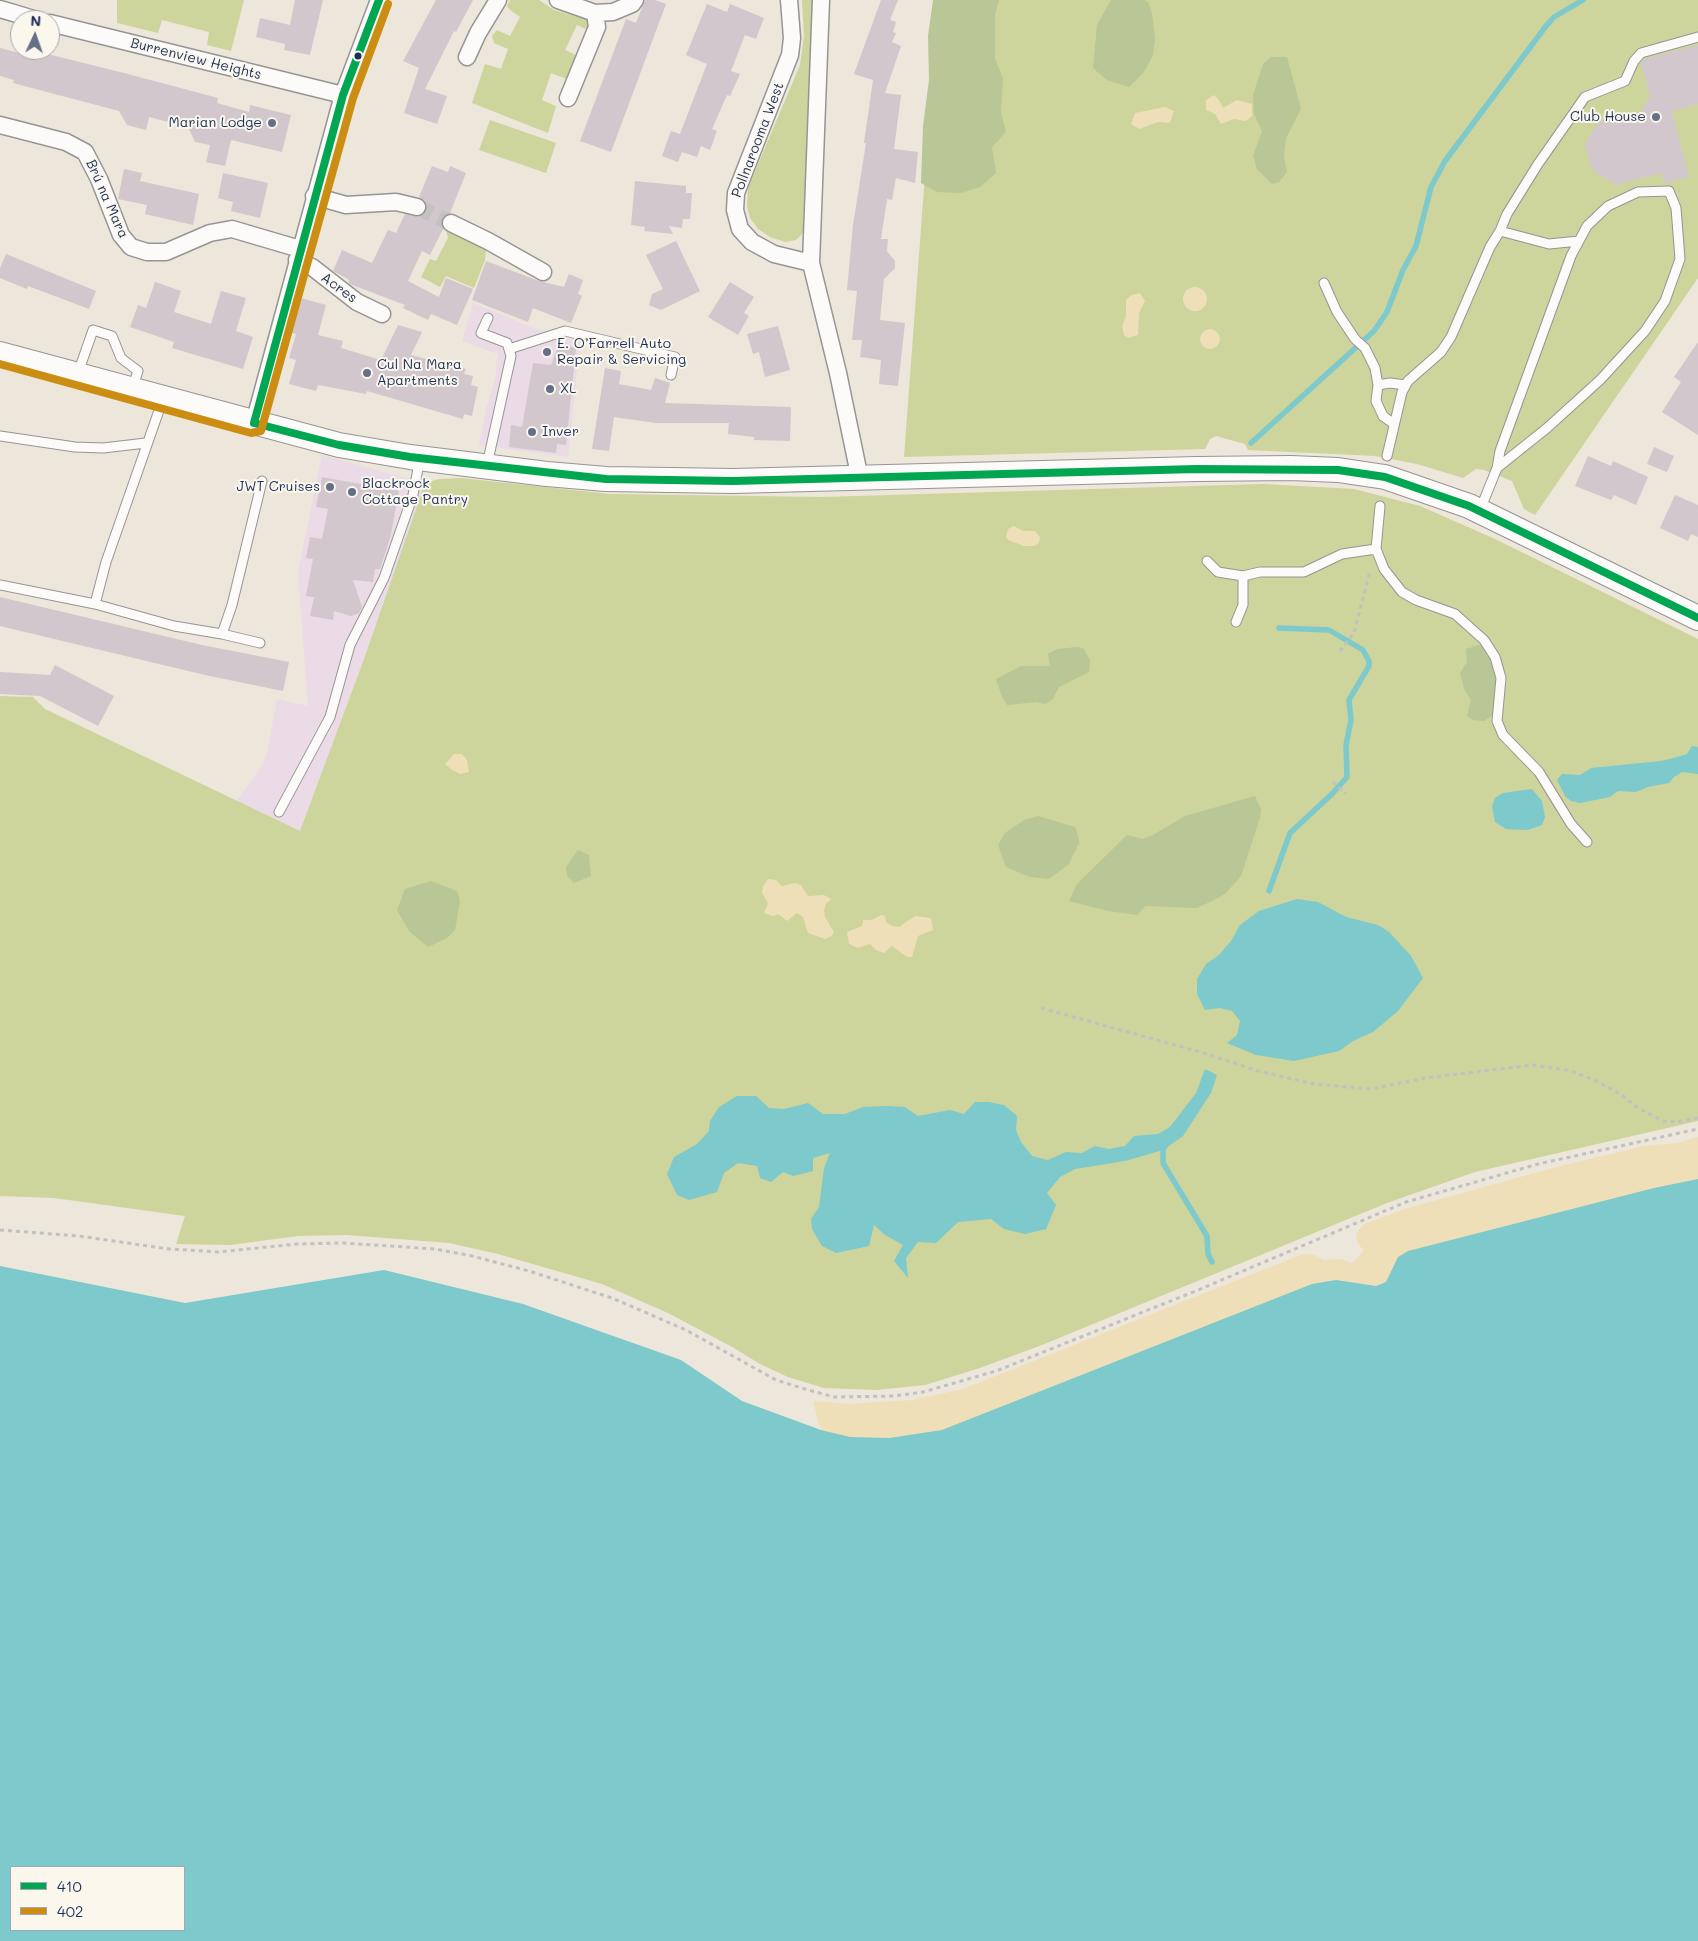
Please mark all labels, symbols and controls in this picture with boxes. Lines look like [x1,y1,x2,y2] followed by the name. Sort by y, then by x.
[10,10,60,60] north arrow
[30,11,42,30] text: N
[129,35,263,83] street label: Burrenview Heights
[353,51,363,61] unlabelled marker
[728,80,788,200] street label: Pollnarooma West
[1570,109,1646,125] place label: Club House
[1650,111,1662,123] marker: Club House
[169,115,262,131] place label: Marian Lodge
[266,117,278,129] marker: Marian Lodge
[82,157,132,241] street label: Brú na Mara
[318,269,360,307] street label: Acres
[557,336,686,368] place label: E. O’Farrell Auto Repair & Servicing
[541,346,553,358] marker: E. O’Farrell Auto Repair & Servicing
[377,357,462,390] place label: Cul Na Mara Apartments
[361,367,373,379] marker: Cul Na Mara Apartments
[560,381,577,397] place label: XL
[544,383,556,395] marker: XL
[542,424,579,440] place label: Inver
[526,426,538,438] marker: Inver
[362,476,468,508] place label: Blackrock Cottage Pantry
[237,479,320,495] place label: JWT Cruises
[324,481,336,493] marker: JWT Cruises
[346,486,358,498] marker: Blackrock Cottage Pantry
[10,1866,185,1931] legend
[57,1876,82,1896] text: 410
[57,1901,83,1921] text: 402

